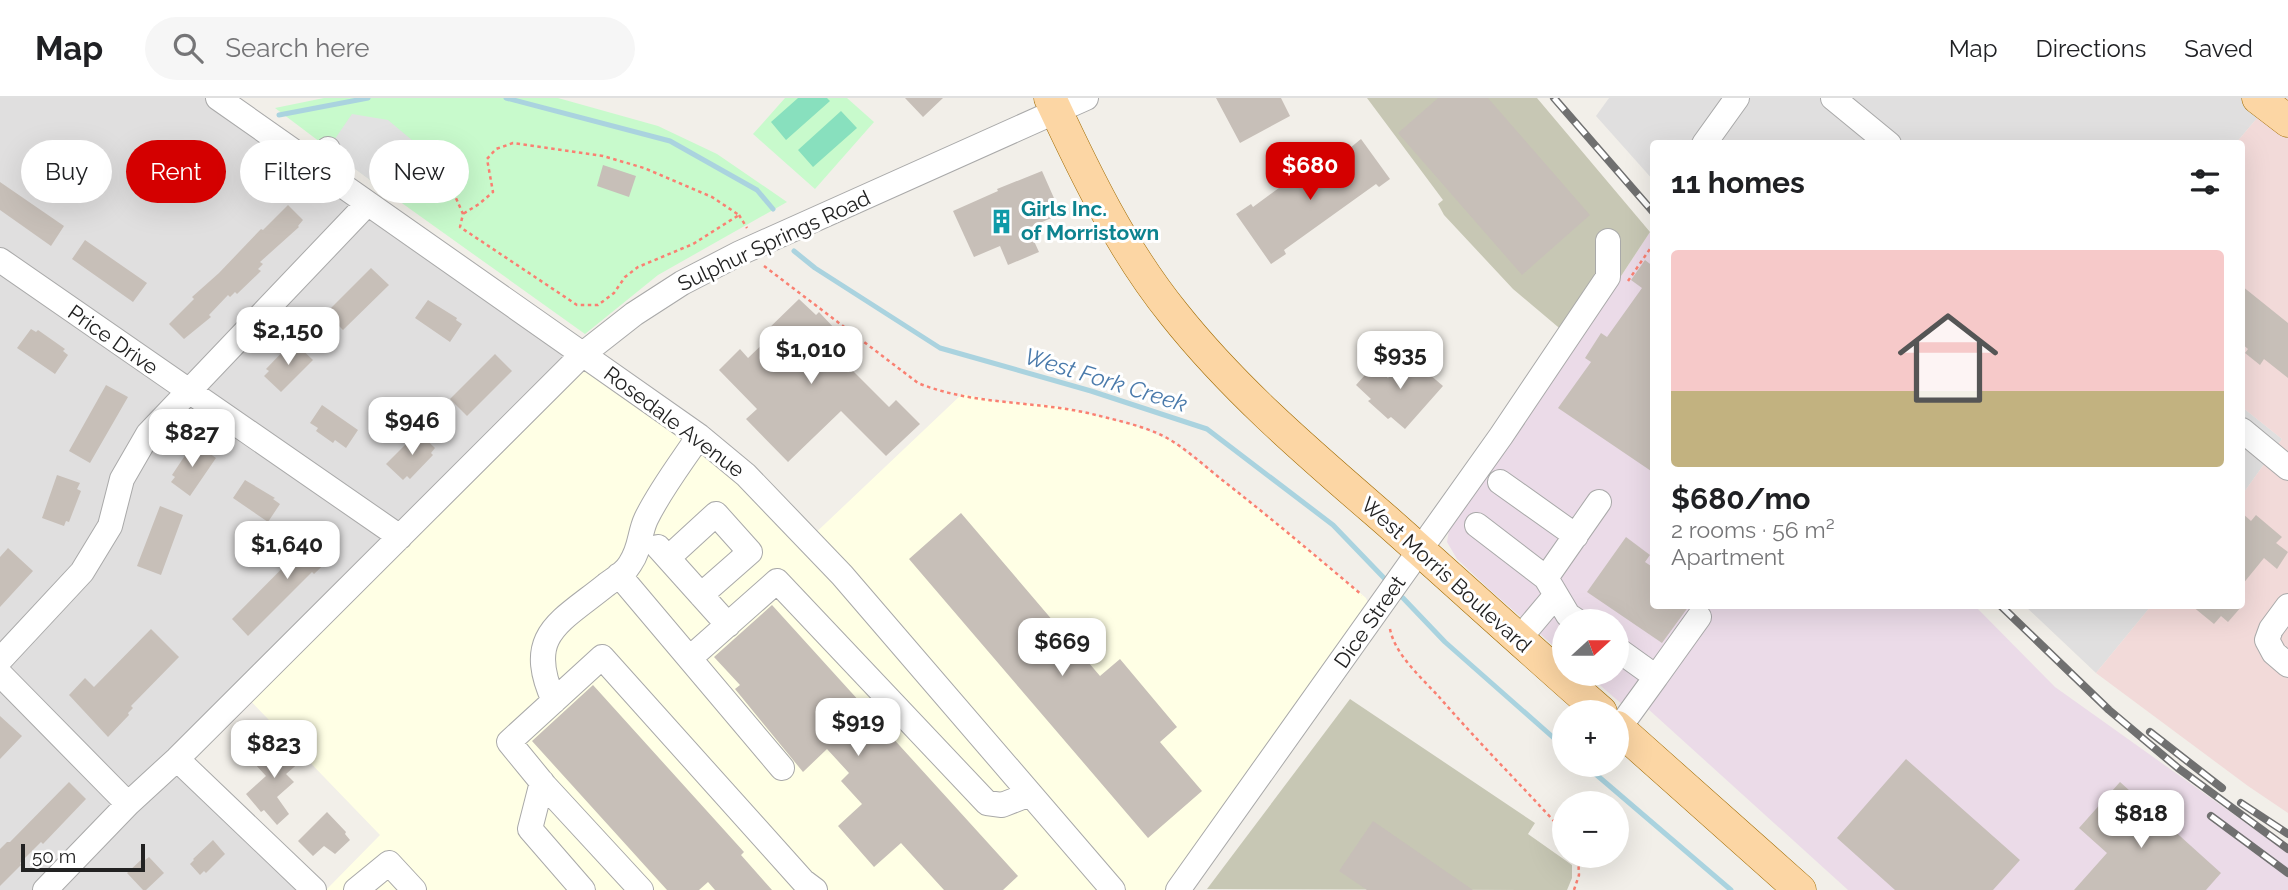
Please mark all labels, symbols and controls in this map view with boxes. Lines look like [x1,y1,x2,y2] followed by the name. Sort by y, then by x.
[145,17,635,80] search box
[35,29,103,68] text: Map
[169,29,207,67] icon: search
[225,33,370,63] text: Search here
[1949,34,1998,63] text: Map
[2036,34,2146,63] text: Directions
[2184,34,2253,63] text: Saved
[21,140,112,203] chip: Buy
[126,140,226,203] chip: Rent
[240,140,355,203] chip: Filters
[369,140,469,203] chip: New
[1269,142,1351,202] pin: $680
[1282,151,1338,178] text: $680
[2186,163,2224,201] icon: filters
[1671,165,1805,200] text: 11 homes
[674,185,874,296] street label: Sulphur Springs Road
[1021,196,1159,245] place label: Girls Inc. of Morristown
[987,207,1015,235] building icon: Girls Inc. of Morristown
[1885,295,2011,421] icon: home
[63,299,163,380] street label: Price Drive
[231,308,345,367] pin: $2,150
[252,316,324,343] text: $2,150
[754,327,868,386] pin: $1,010
[1359,331,1441,391] pin: $935
[776,335,846,362] text: $1,010
[1373,340,1427,367] text: $935
[1021,342,1191,417] water label: West Fork Creek
[599,361,749,483] street label: Rosedale Avenue
[371,398,453,457] pin: $946
[384,406,440,433] text: $946
[151,410,233,469] pin: $827
[165,418,219,445] text: $827
[1671,481,1811,516] text: $680/mo
[1356,492,1537,658] street label: West Morris Boulevard
[1671,516,1835,543] text: 2 rooms · 56 m²
[230,522,344,581] pin: $1,640
[251,530,323,557] text: $1,640
[1671,543,1785,570] text: Apartment
[1329,571,1410,673] street label: Dice Street
[1552,609,1629,686] north arrow
[1552,609,1629,868] map controls
[1021,618,1103,678] pin: $669
[1034,627,1090,654] text: $669
[817,698,899,758] pin: $919
[1552,700,1629,777] button: +
[831,707,885,734] text: $919
[233,720,315,780] pin: $823
[247,729,301,756] text: $823
[2100,790,2182,850] pin: $818
[1552,791,1629,868] button: −
[2114,799,2168,826] text: $818
[21,841,145,873] scale bar
[32,845,76,867] text: 50 m

